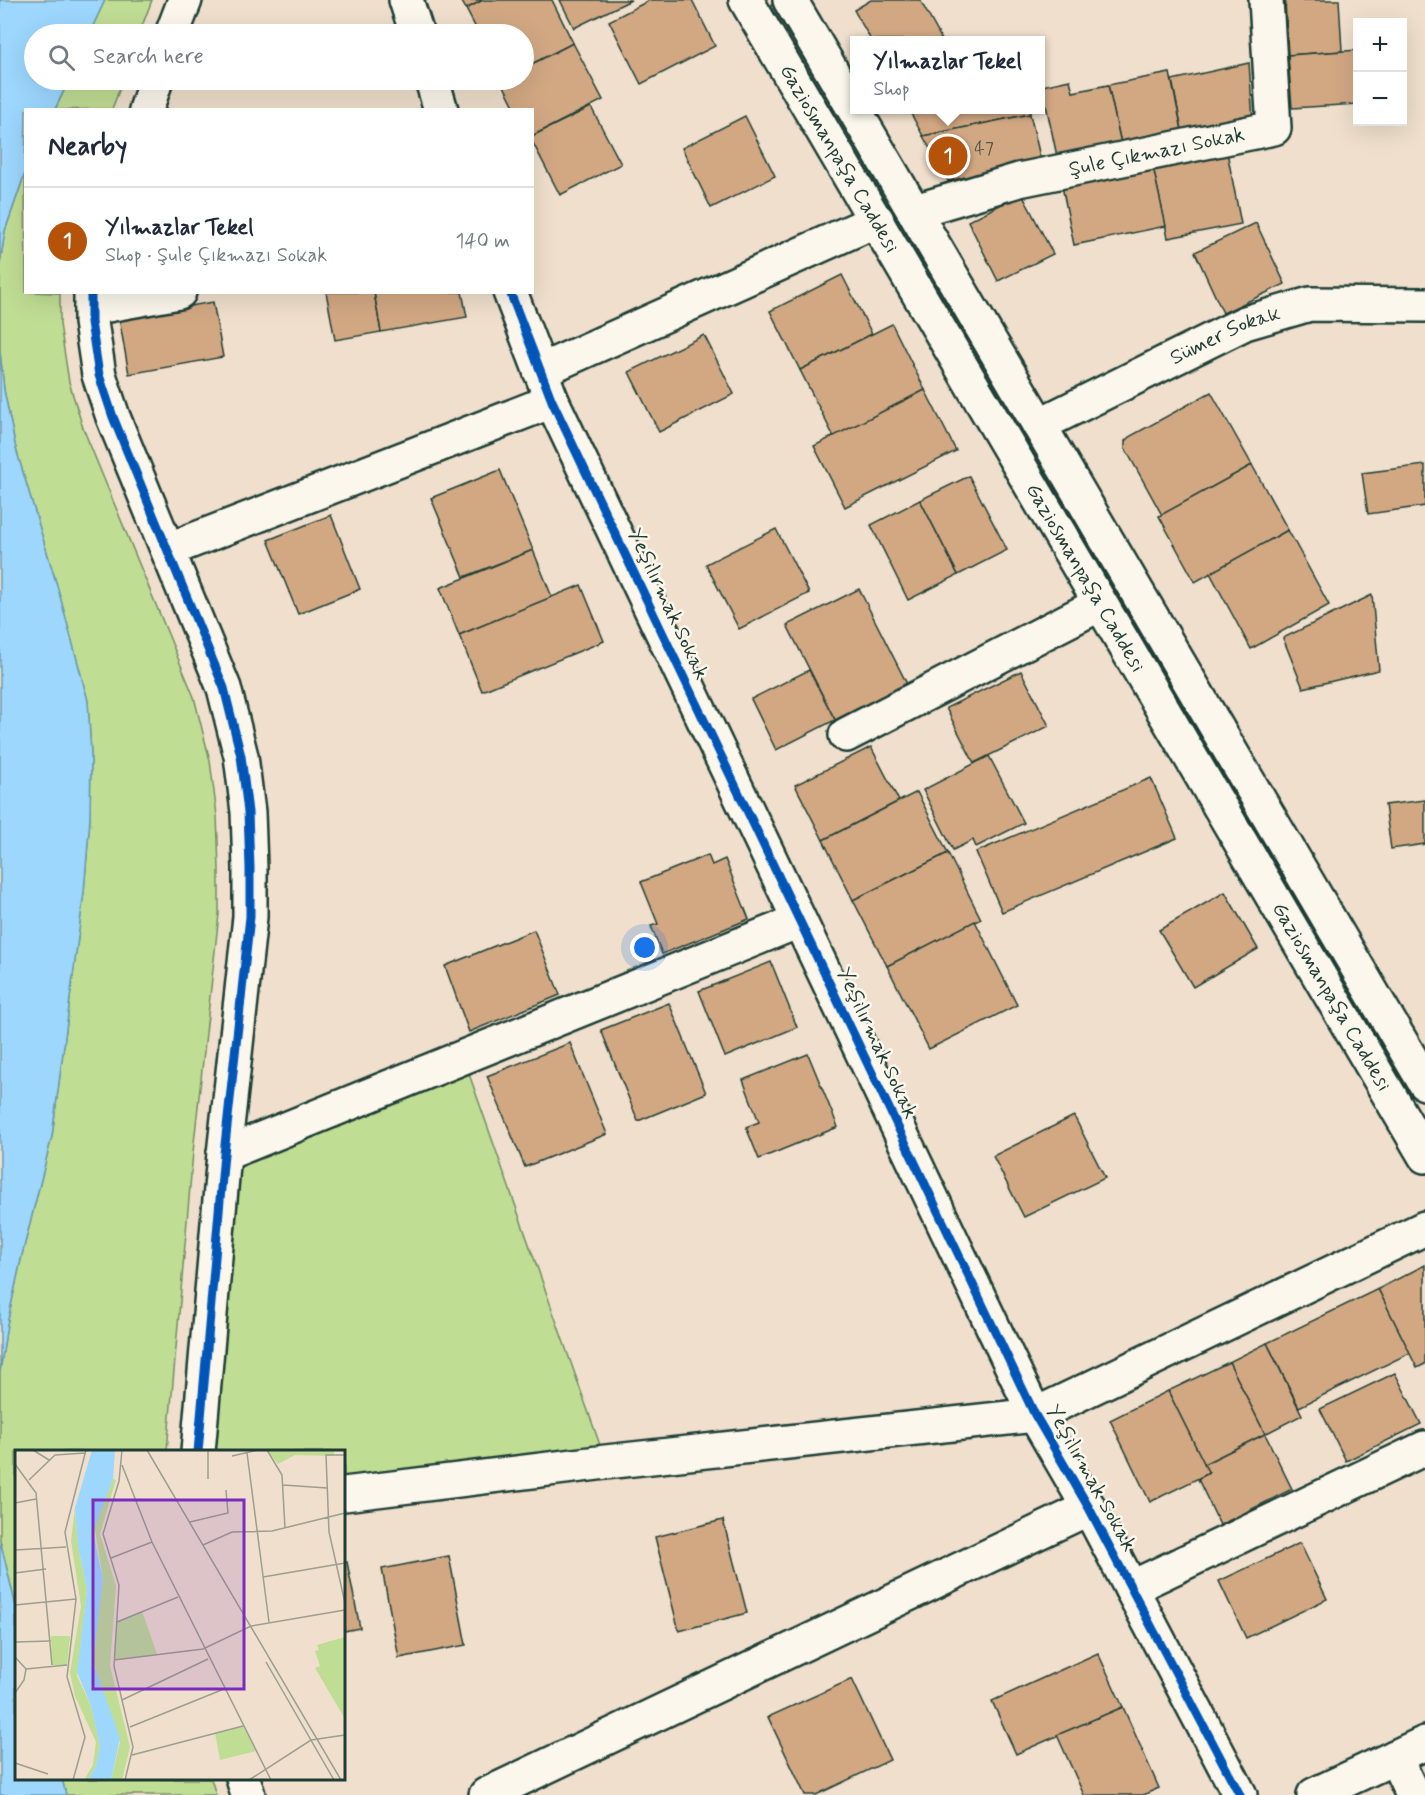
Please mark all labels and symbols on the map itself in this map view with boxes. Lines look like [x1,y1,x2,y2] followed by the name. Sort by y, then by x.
[773,59,906,258] street label: Gaziosmanpaşa Caddesi
[1066,120,1247,184] street label: Şule Çıkmazı Sokak
[928,134,968,178] pin: 1
[974,137,994,161] house number: 47
[1165,299,1284,372] street label: Sümer Sokak
[1019,478,1152,678] street label: Gaziosmanpaşa Caddesi
[621,524,715,684] street label: Yeşilırmak Sokak
[1265,897,1398,1097] street label: Gaziosmanpaşa Caddesi
[630,933,659,962] your location
[830,963,924,1123] street label: Yeşilırmak Sokak
[1039,1399,1143,1557] street label: Yeşilırmak Sokak
[15,1450,345,1780] inset map

